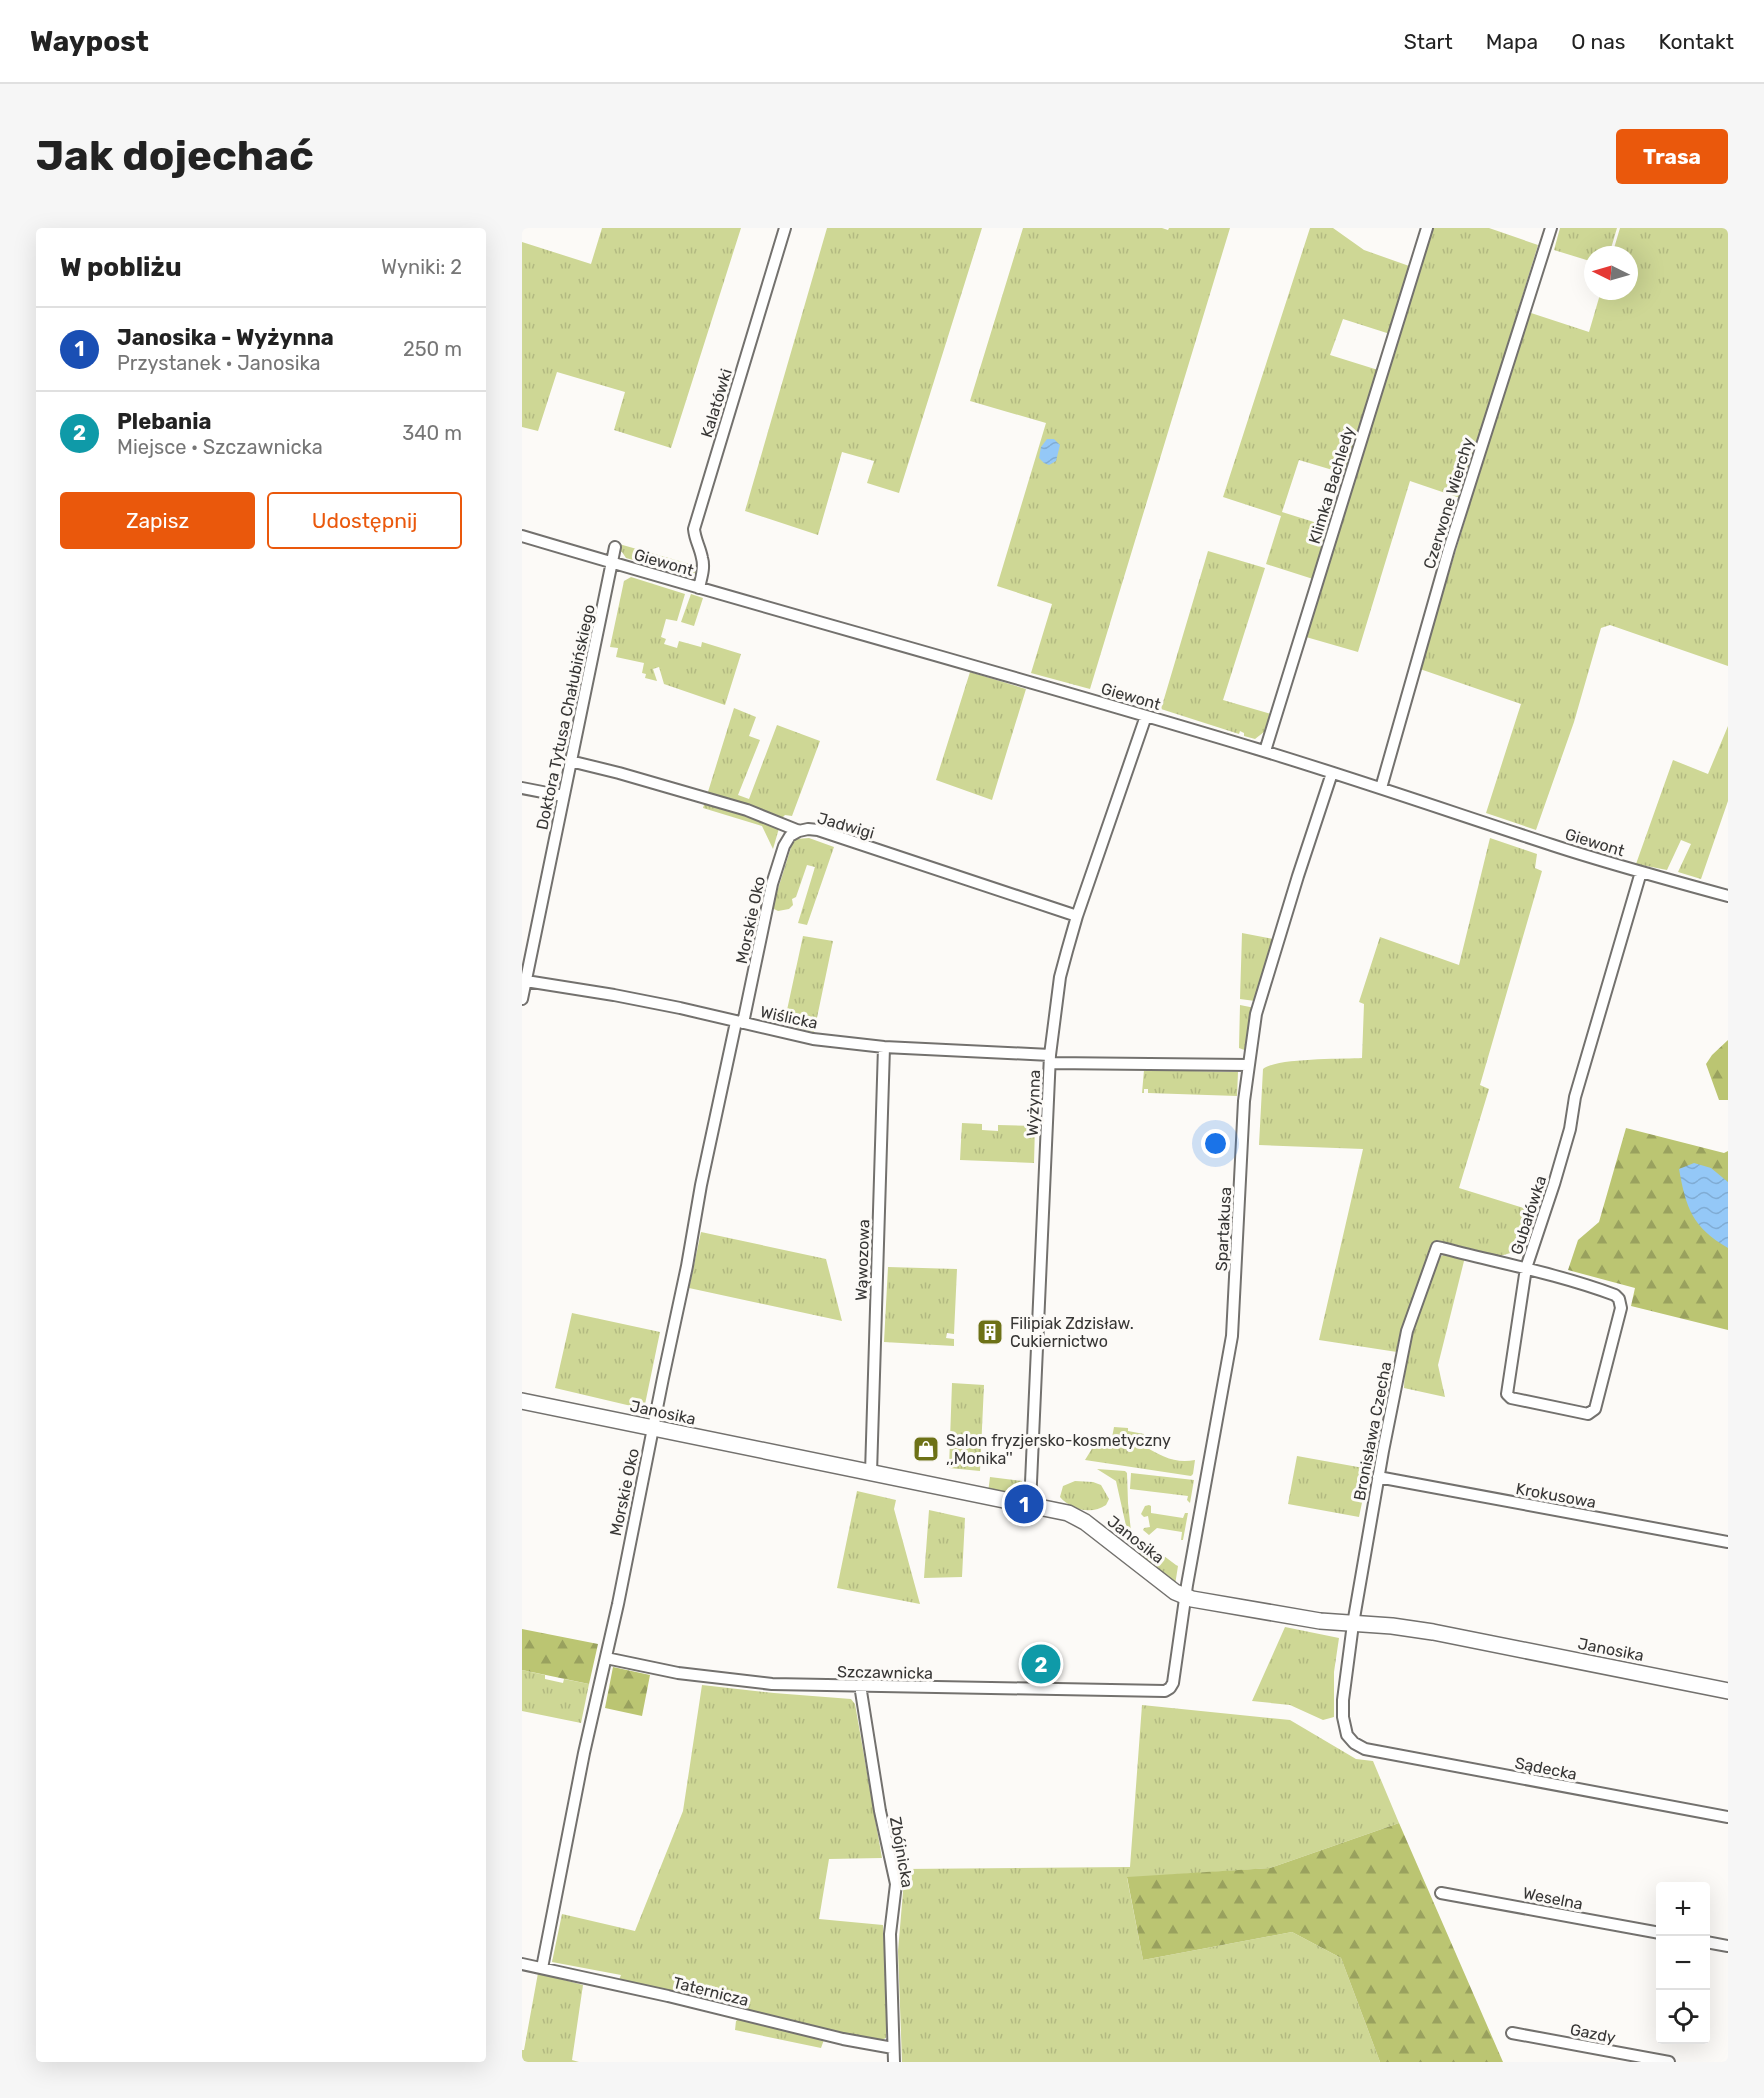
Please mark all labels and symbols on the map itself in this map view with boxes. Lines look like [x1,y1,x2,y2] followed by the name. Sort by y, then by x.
[1584,246,1638,300] north arrow
[697,366,736,440] street label: Kalatówki
[1305,424,1358,546] street label: Klimka Bachledy
[1419,435,1478,571] street label: Czerwone Wierchy
[632,545,696,580] street label: Giewont
[532,603,599,832] street label: Doktora Tytusa Chałubińskiego
[1099,679,1163,714] street label: Giewont
[815,808,877,843] street label: Jadwigi
[1563,824,1627,861] street label: Giewont
[732,875,769,966] street label: Morskie Oko
[758,1002,819,1033] street label: Wiślicka
[1023,1069,1044,1137] street label: Wyżynna
[1201,1129,1230,1158] your location
[1507,1173,1550,1257] street label: Gubałówka
[1212,1186,1235,1272] street label: Spartakusa
[852,1219,873,1301] street label: Wąwozowa
[1010,1314,1134,1351] place label: Filipiak Zdzisław. Cukiernictwo
[975,1317,1005,1347] building icon: Filipiak Zdzisław. Cukiernictwo
[1350,1360,1395,1502] street label: Bronisława Czecha
[628,1396,698,1429] street label: Janosika
[946,1431,1171,1468] place label: Salon fryzjersko-kosmetyczny ,,Monika''
[911,1434,941,1464] shop icon: Salon fryzjersko-kosmetyczny ,,Monika''
[606,1447,643,1538] street label: Morskie Oko
[1514,1479,1598,1512] street label: Krokusowa
[1004,1482,1044,1526] pin: 1
[1104,1511,1168,1567] street label: Janosika
[1576,1634,1645,1665] street label: Janosika
[1022,1642,1060,1686] pin: 2
[837,1662,933,1683] street label: Szczawnicka
[1513,1753,1579,1784] street label: Sądecka
[886,1815,917,1889] street label: Zbójnicka
[1521,1883,1585,1914] street label: Weselna
[671,1973,751,2010] street label: Taternicza
[1568,2020,1618,2047] street label: Gazdy

